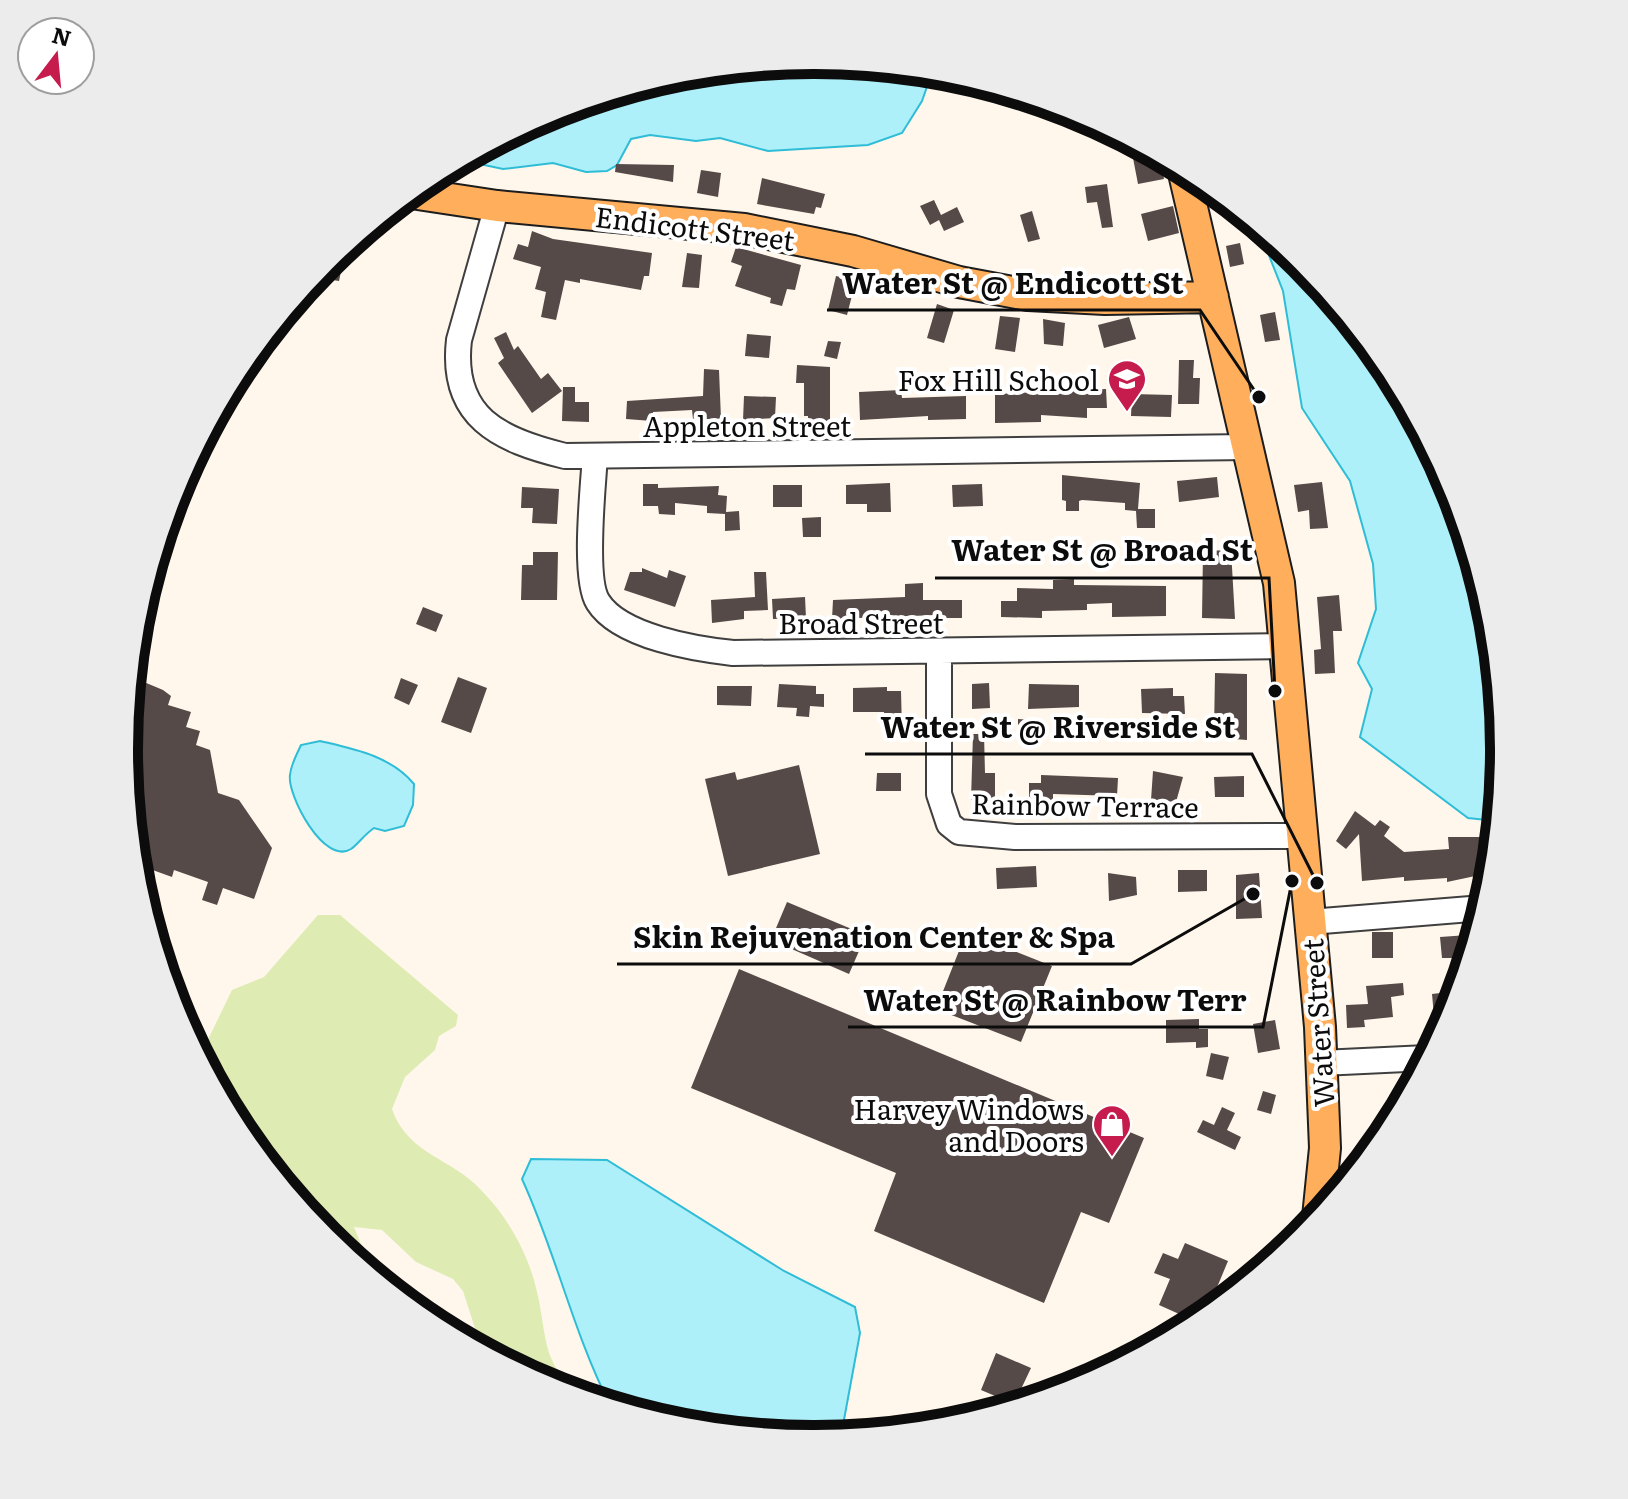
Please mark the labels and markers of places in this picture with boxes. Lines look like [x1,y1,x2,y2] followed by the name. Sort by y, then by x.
[827,256,1200,310] callout: Water St @ Endicott St
[898,358,1099,400] place label: Fox Hill School
[1106,358,1148,413] school or university icon: Fox Hill School
[935,524,1269,578] callout: Water St @ Broad St
[865,700,1252,754] callout: Water St @ Riverside St
[617,910,1131,964] callout: Skin Rejuvenation Center & Spa
[848,973,1263,1027] callout: Water St @ Rainbow Terr
[853,1087,1084,1161] place label: Harvey Windows and Doors
[1091,1103,1133,1158] shop icon: Harvey Windows and Doors

